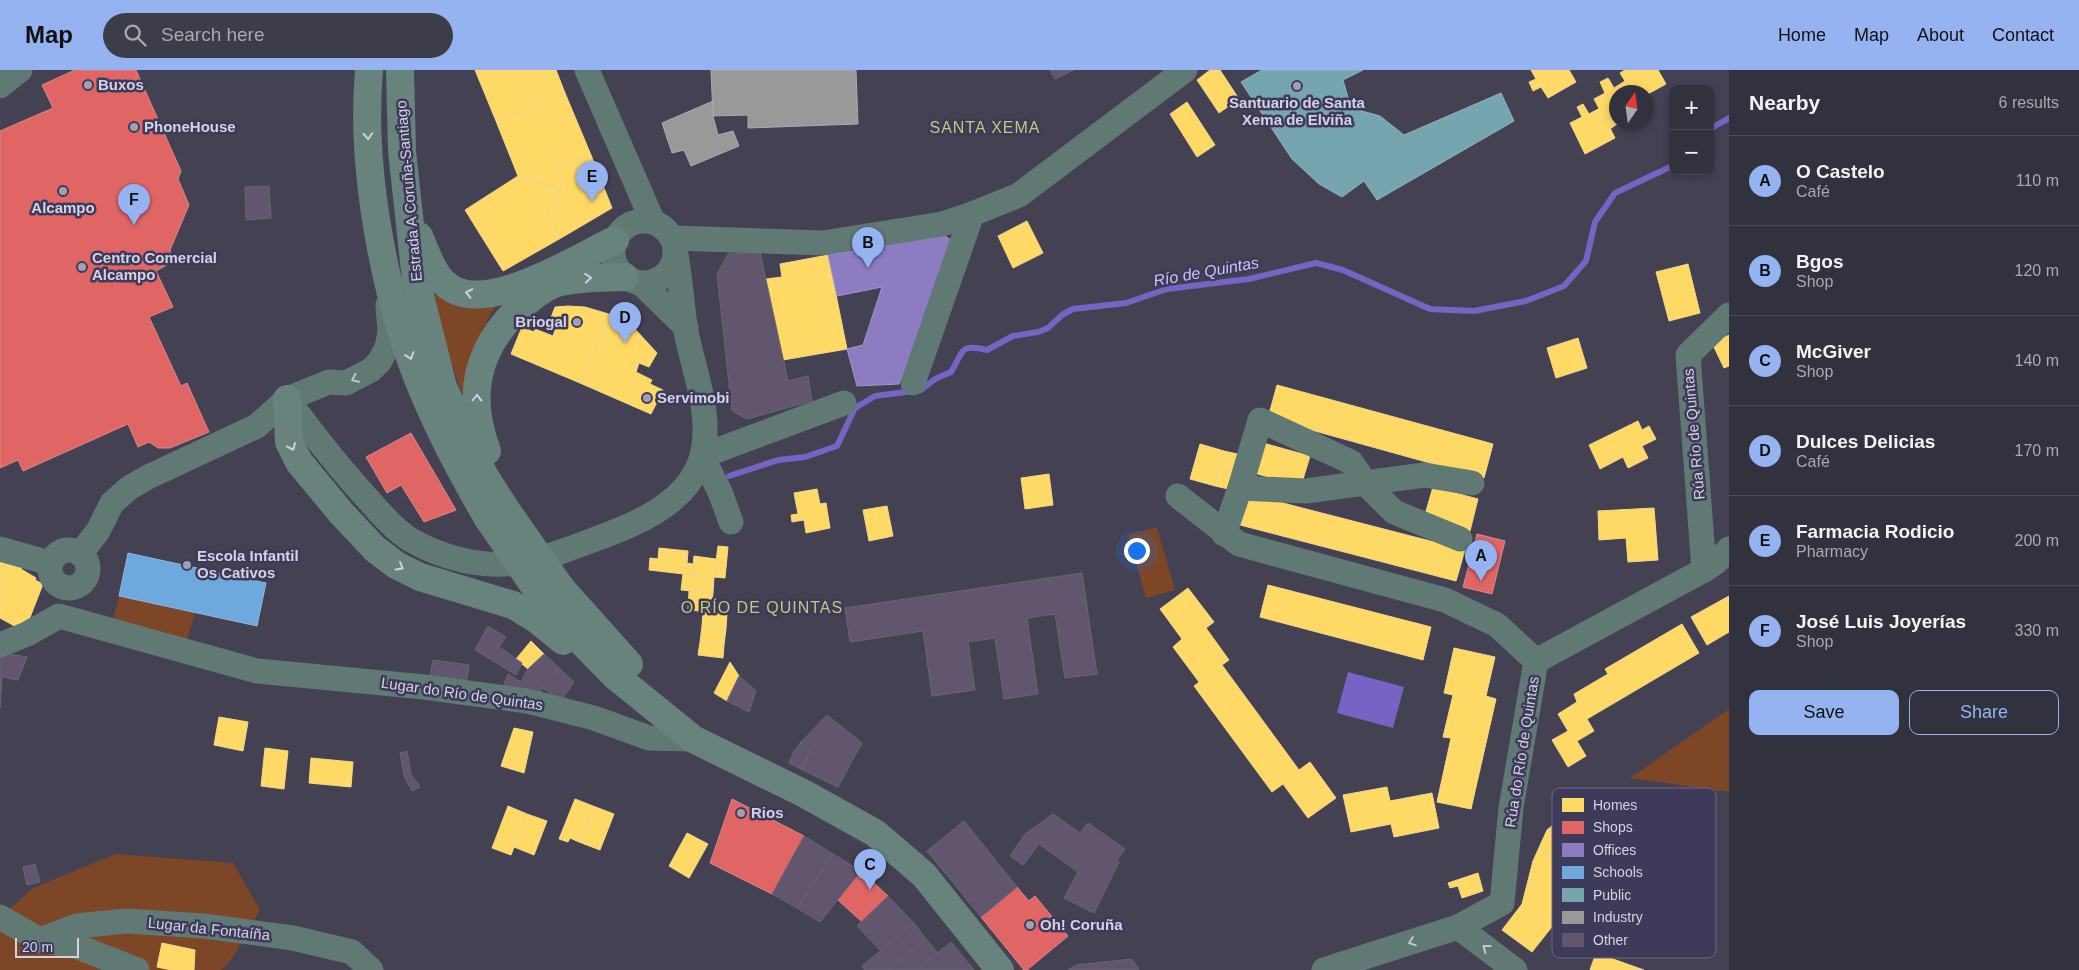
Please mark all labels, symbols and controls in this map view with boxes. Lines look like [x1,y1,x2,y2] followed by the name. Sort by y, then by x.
[103,13,453,58] search box
[25,21,73,48] text: Map
[121,21,149,49] icon: search
[161,24,265,45] text: Search here
[1778,25,1826,45] text: Home
[1854,25,1889,45] text: Map
[1917,25,1964,45] text: About
[1992,25,2054,45] text: Contact
[98,76,144,93] place label: Buxos
[82,79,94,91] marker: Buxos
[1291,80,1303,92] marker: Santuario de Santa Xema de Elviña
[1609,85,1654,130] north arrow
[1669,85,1714,175] map controls
[1669,85,1714,130] button: +
[1749,91,1820,114] text: Nearby
[1229,94,1366,128] place label: Santuario de Santa Xema de Elviña
[1999,94,2059,111] text: 6 results
[392,100,425,282] street label: Estrada A Coruña-Santiago
[144,118,236,135] place label: PhoneHouse
[929,119,1041,136] district label: SANTA XEMA
[128,121,140,133] marker: PhoneHouse
[1669,130,1714,175] button: −
[363,133,373,141] one-way arrow
[576,161,608,202] pin: E
[1796,161,1885,182] text: O Castelo
[1759,172,1771,189] text: A
[2016,172,2059,189] text: 110 m
[1796,183,1830,200] text: Café
[118,184,150,225] pin: F
[57,185,69,197] marker: Alcampo
[31,199,95,216] place label: Alcampo
[852,227,884,268] pin: B
[92,249,217,283] place label: Centro Comercial Alcampo
[1796,251,1844,272] text: Bgos
[1152,254,1260,289] water label: Río de Quintas
[76,261,88,273] marker: Centro Comercial Alcampo
[1759,262,1771,279] text: B
[2015,262,2059,279] text: 120 m
[584,273,592,284] one-way arrow
[1796,273,1833,290] text: Shop
[465,288,474,299] one-way arrow
[609,302,641,343] pin: D
[515,313,567,330] place label: Briogal
[571,316,583,328] marker: Briogal
[1796,341,1871,362] text: McGiver
[404,351,414,359] one-way arrow
[1759,352,1771,369] text: C
[2015,352,2059,369] text: 140 m
[1796,363,1833,380] text: Shop
[1679,368,1708,500] street label: Rúa Río de Quintas
[351,373,360,383] one-way arrow
[657,389,730,406] place label: Servimobi
[641,392,653,404] marker: Servimobi
[471,394,482,402] one-way arrow
[1796,431,1935,452] text: Dulces Delicias
[286,442,297,451] one-way arrow
[1759,442,1771,459] text: D
[2015,442,2059,459] text: 170 m
[1796,453,1830,470] text: Café
[1796,521,1954,542] text: Farmacia Rodicio
[1760,532,1770,549] text: E
[2015,532,2059,549] text: 200 m
[1124,538,1150,564] your location
[1465,540,1497,581] pin: A
[1796,543,1868,560] text: Pharmacy
[197,547,299,581] place label: Escola Infantil Os Cativos
[181,559,193,571] marker: Escola Infantil Os Cativos
[395,560,404,570] one-way arrow
[681,598,843,616] district label: O RÍO DE QUINTAS
[1796,611,1966,632] text: José Luis Joyerías
[1760,622,1770,639] text: F
[2015,622,2059,639] text: 330 m
[1796,633,1833,650] text: Shop
[380,674,544,713] street label: Lugar do Río de Quintas
[1501,675,1542,829] street label: Rúa do Río de Quintas
[1749,690,1899,735] button: Save
[1909,690,2059,735] button: Share
[1552,788,1716,958] legend
[1593,797,1637,813] text: Homes
[751,804,784,821] place label: Rios
[735,807,747,819] marker: Rios
[1593,819,1633,835] text: Shops
[1593,842,1636,858] text: Offices
[854,849,886,890] pin: C
[1593,864,1643,880] text: Schools
[1593,887,1631,903] text: Public
[1593,909,1643,925] text: Industry
[147,914,272,943] street label: Lugar da Fontaíña
[1040,916,1123,933] place label: Oh! Coruña
[1024,919,1036,931] marker: Oh! Coruña
[1593,932,1628,948] text: Other
[15,935,79,958] scale bar
[1408,937,1417,947] one-way arrow
[22,939,53,955] text: 20 m
[1483,946,1492,954] one-way arrow

